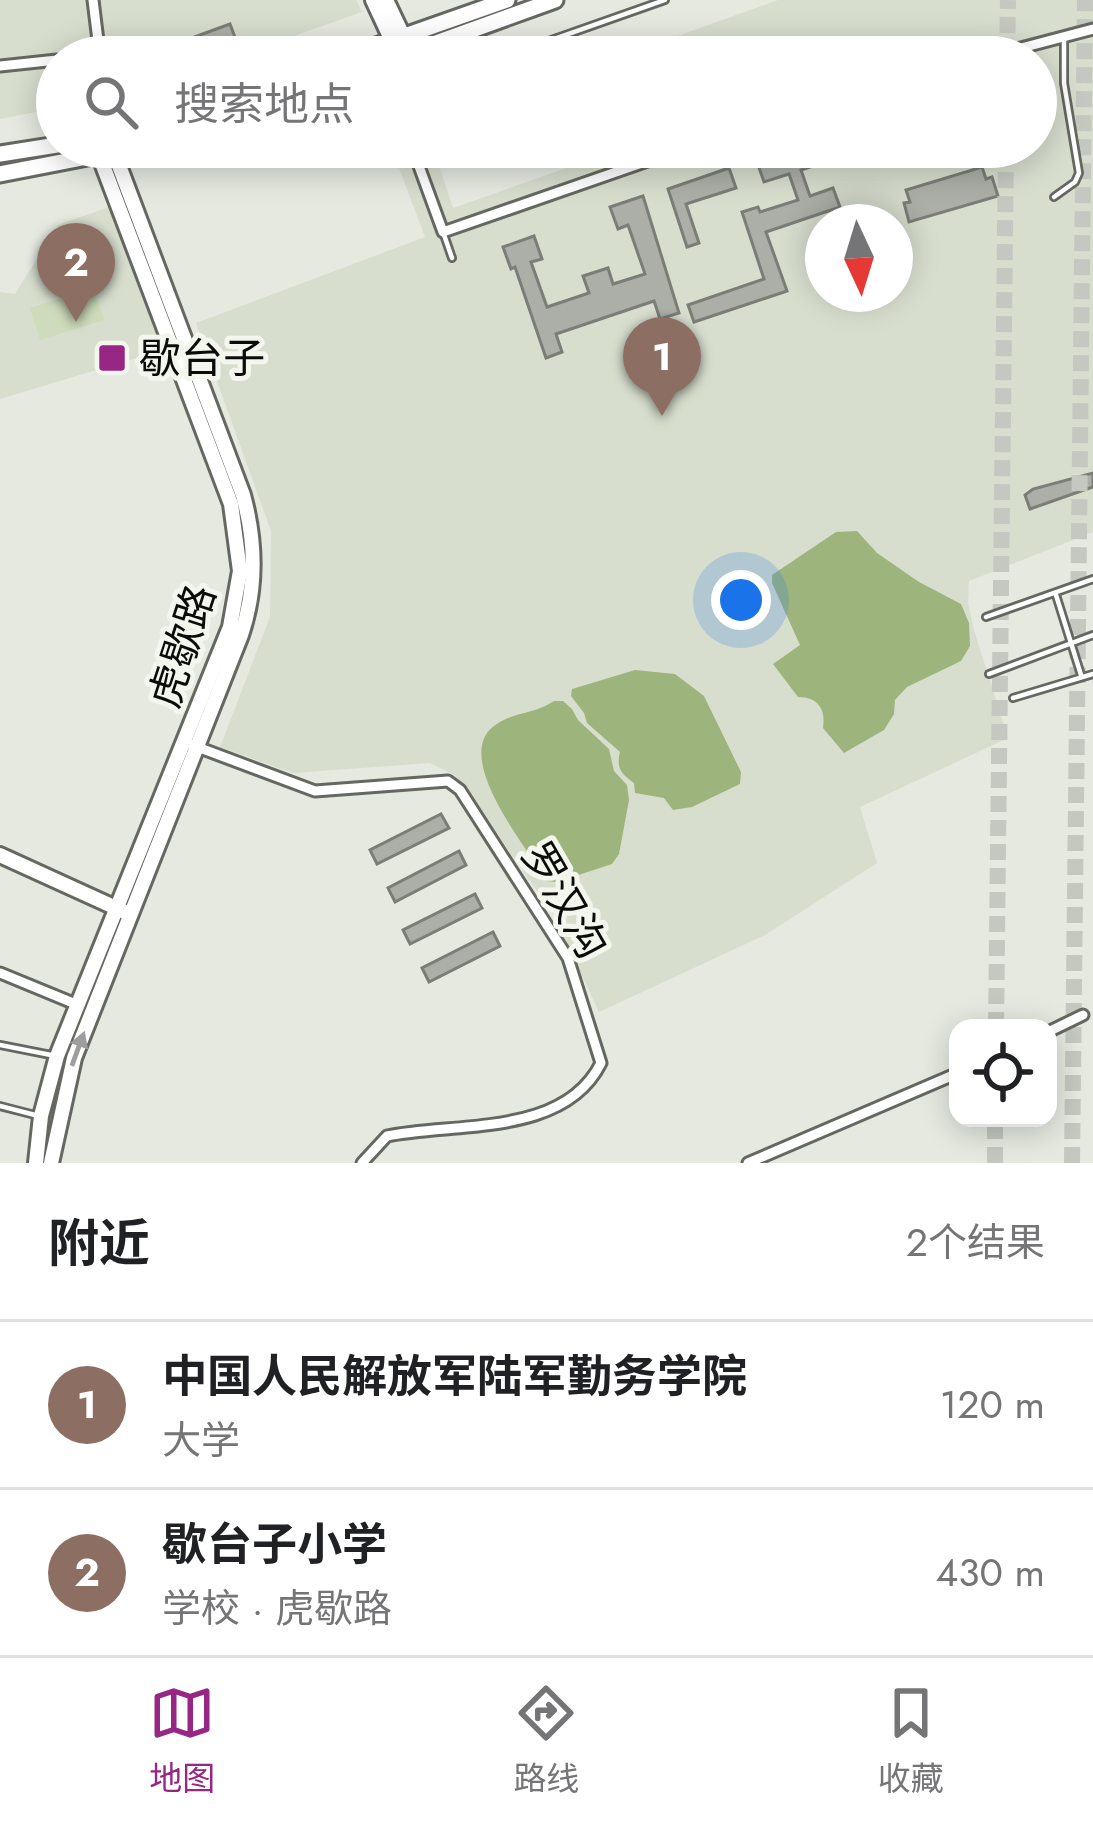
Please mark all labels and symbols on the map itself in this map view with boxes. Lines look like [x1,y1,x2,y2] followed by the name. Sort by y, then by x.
[805,204,913,312] north arrow
[37,223,115,322] pin: 2
[623,317,701,416] pin: 1
[139,328,265,389] place label: 歇台子
[96,342,128,374] marker: 歇台子
[711,570,771,630] your location
[134,577,231,716] street label: 虎歇路
[507,830,622,970] street label: 罗汉沟
[70,1031,88,1067] one-way arrow

